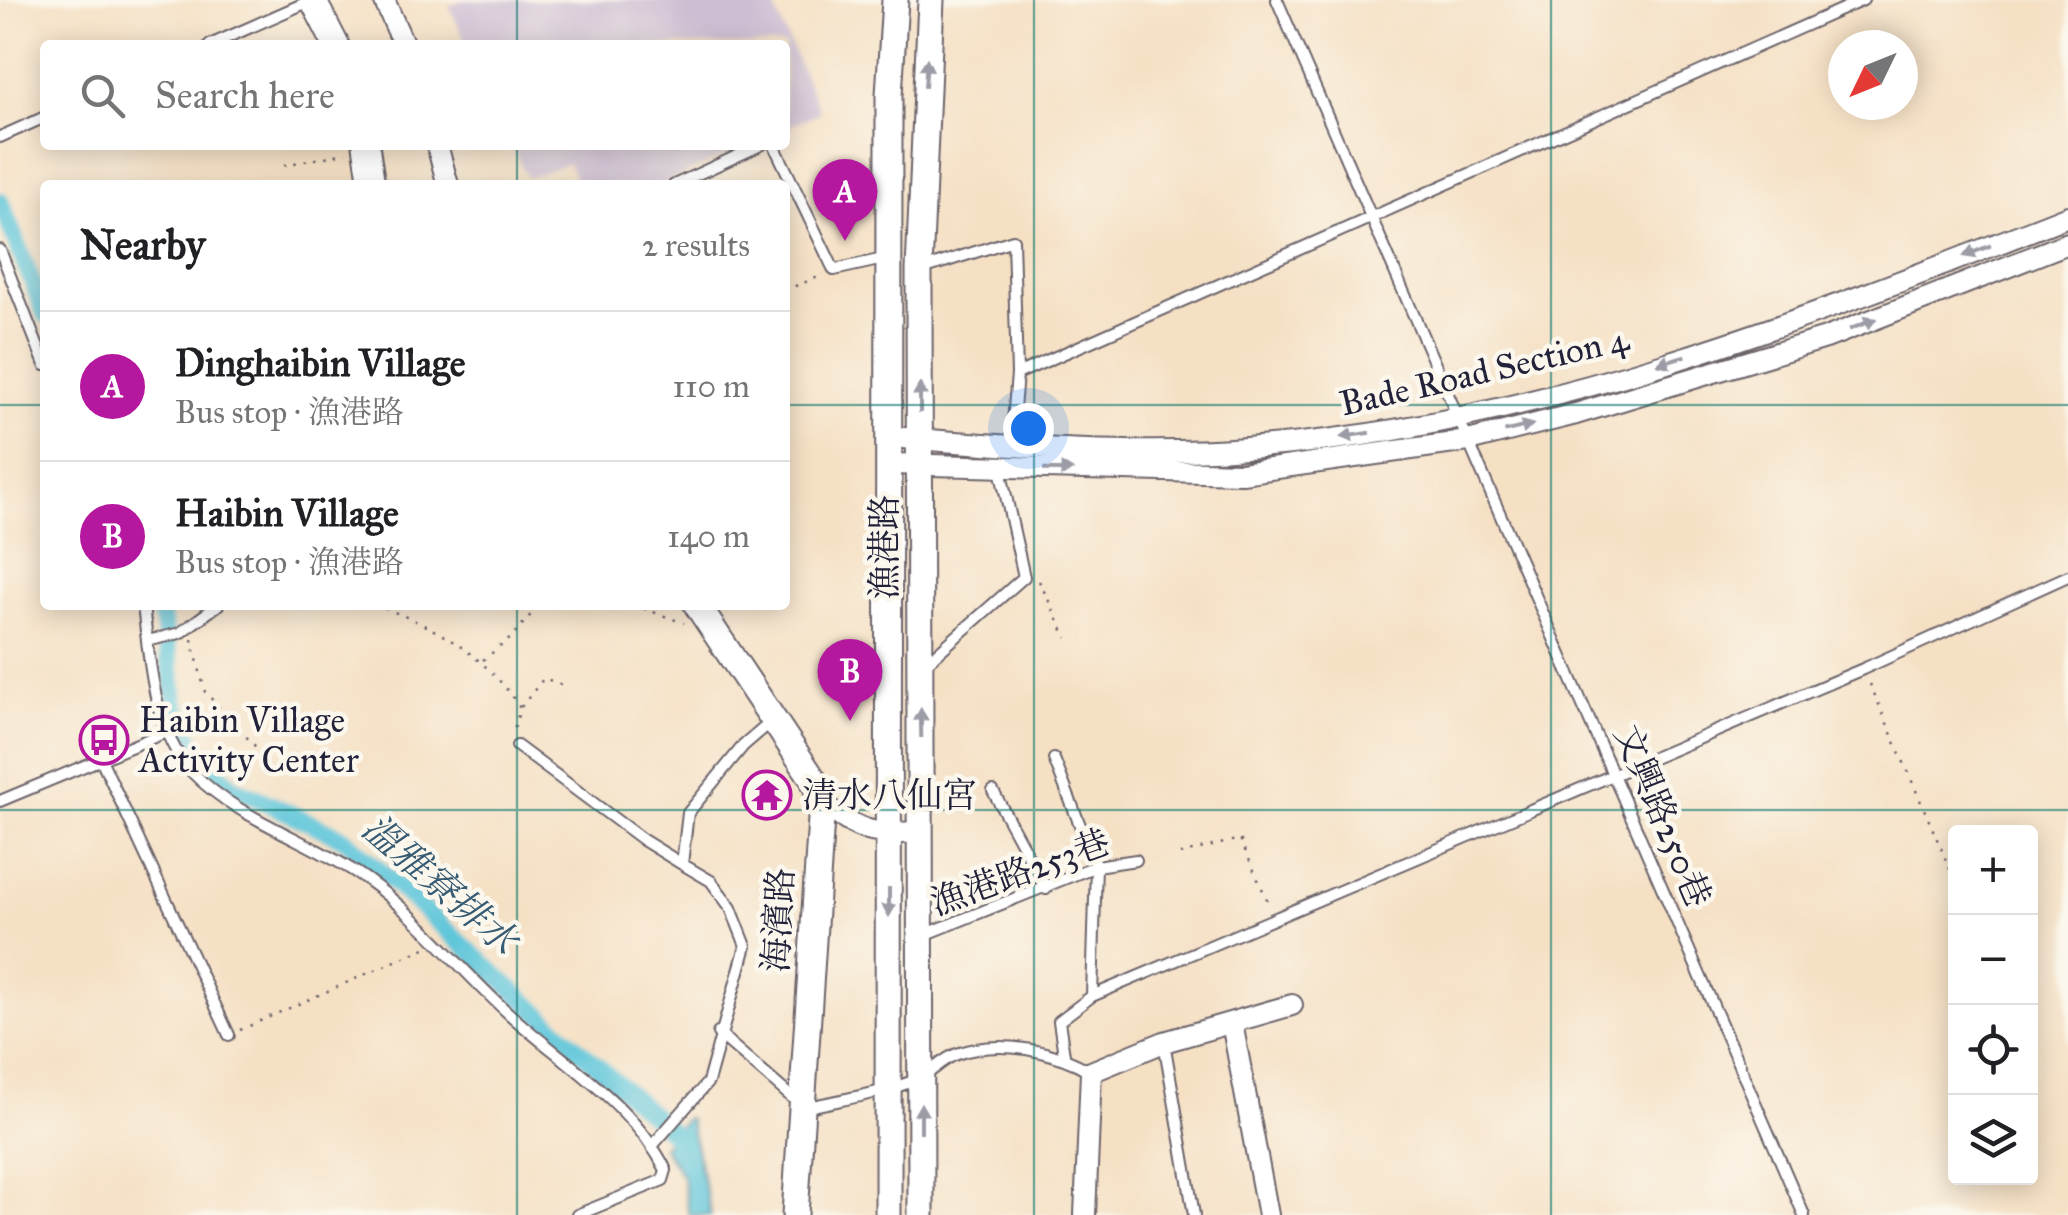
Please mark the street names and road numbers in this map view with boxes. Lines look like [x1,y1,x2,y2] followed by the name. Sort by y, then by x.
[1336,317,1634,426] street label: Bade Road Section 4
[863,494,906,600] street label: 漁港路
[1605,719,1720,914] street label: 文興路250巷
[925,820,1116,925] street label: 漁港路253巷
[754,866,803,974] street label: 海濱路

